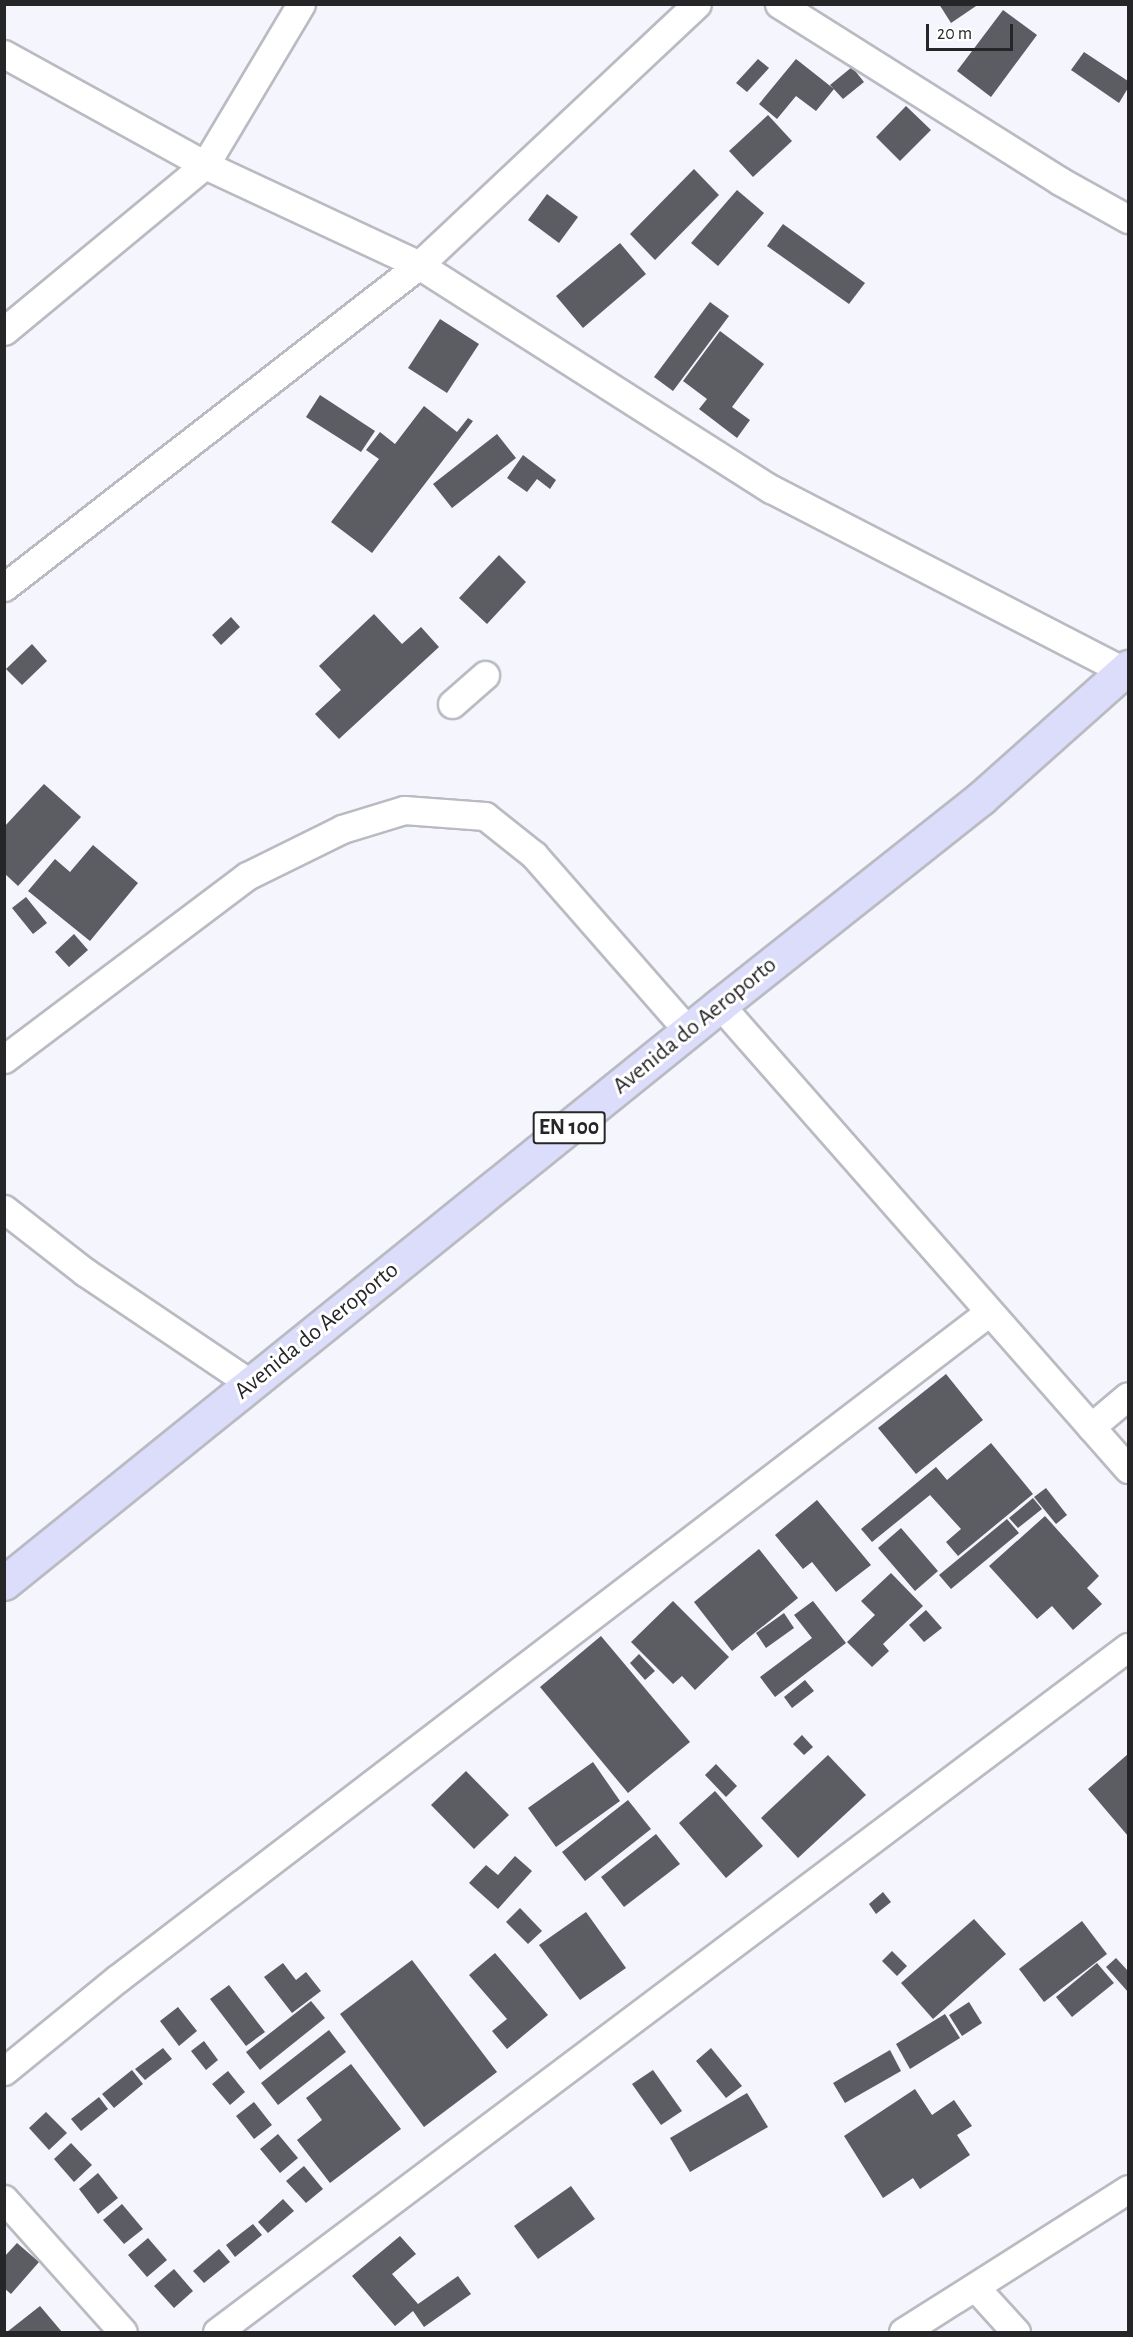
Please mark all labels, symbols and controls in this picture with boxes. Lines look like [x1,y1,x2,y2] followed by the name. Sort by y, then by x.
[929,12,1016,50] scale bar
[937,25,972,43] text: 20 m
[607,951,783,1101] street label: Avenida do Aeroporto
[532,1109,606,1147] road number: EN 100
[229,1256,405,1406] street label: Avenida do Aeroporto

